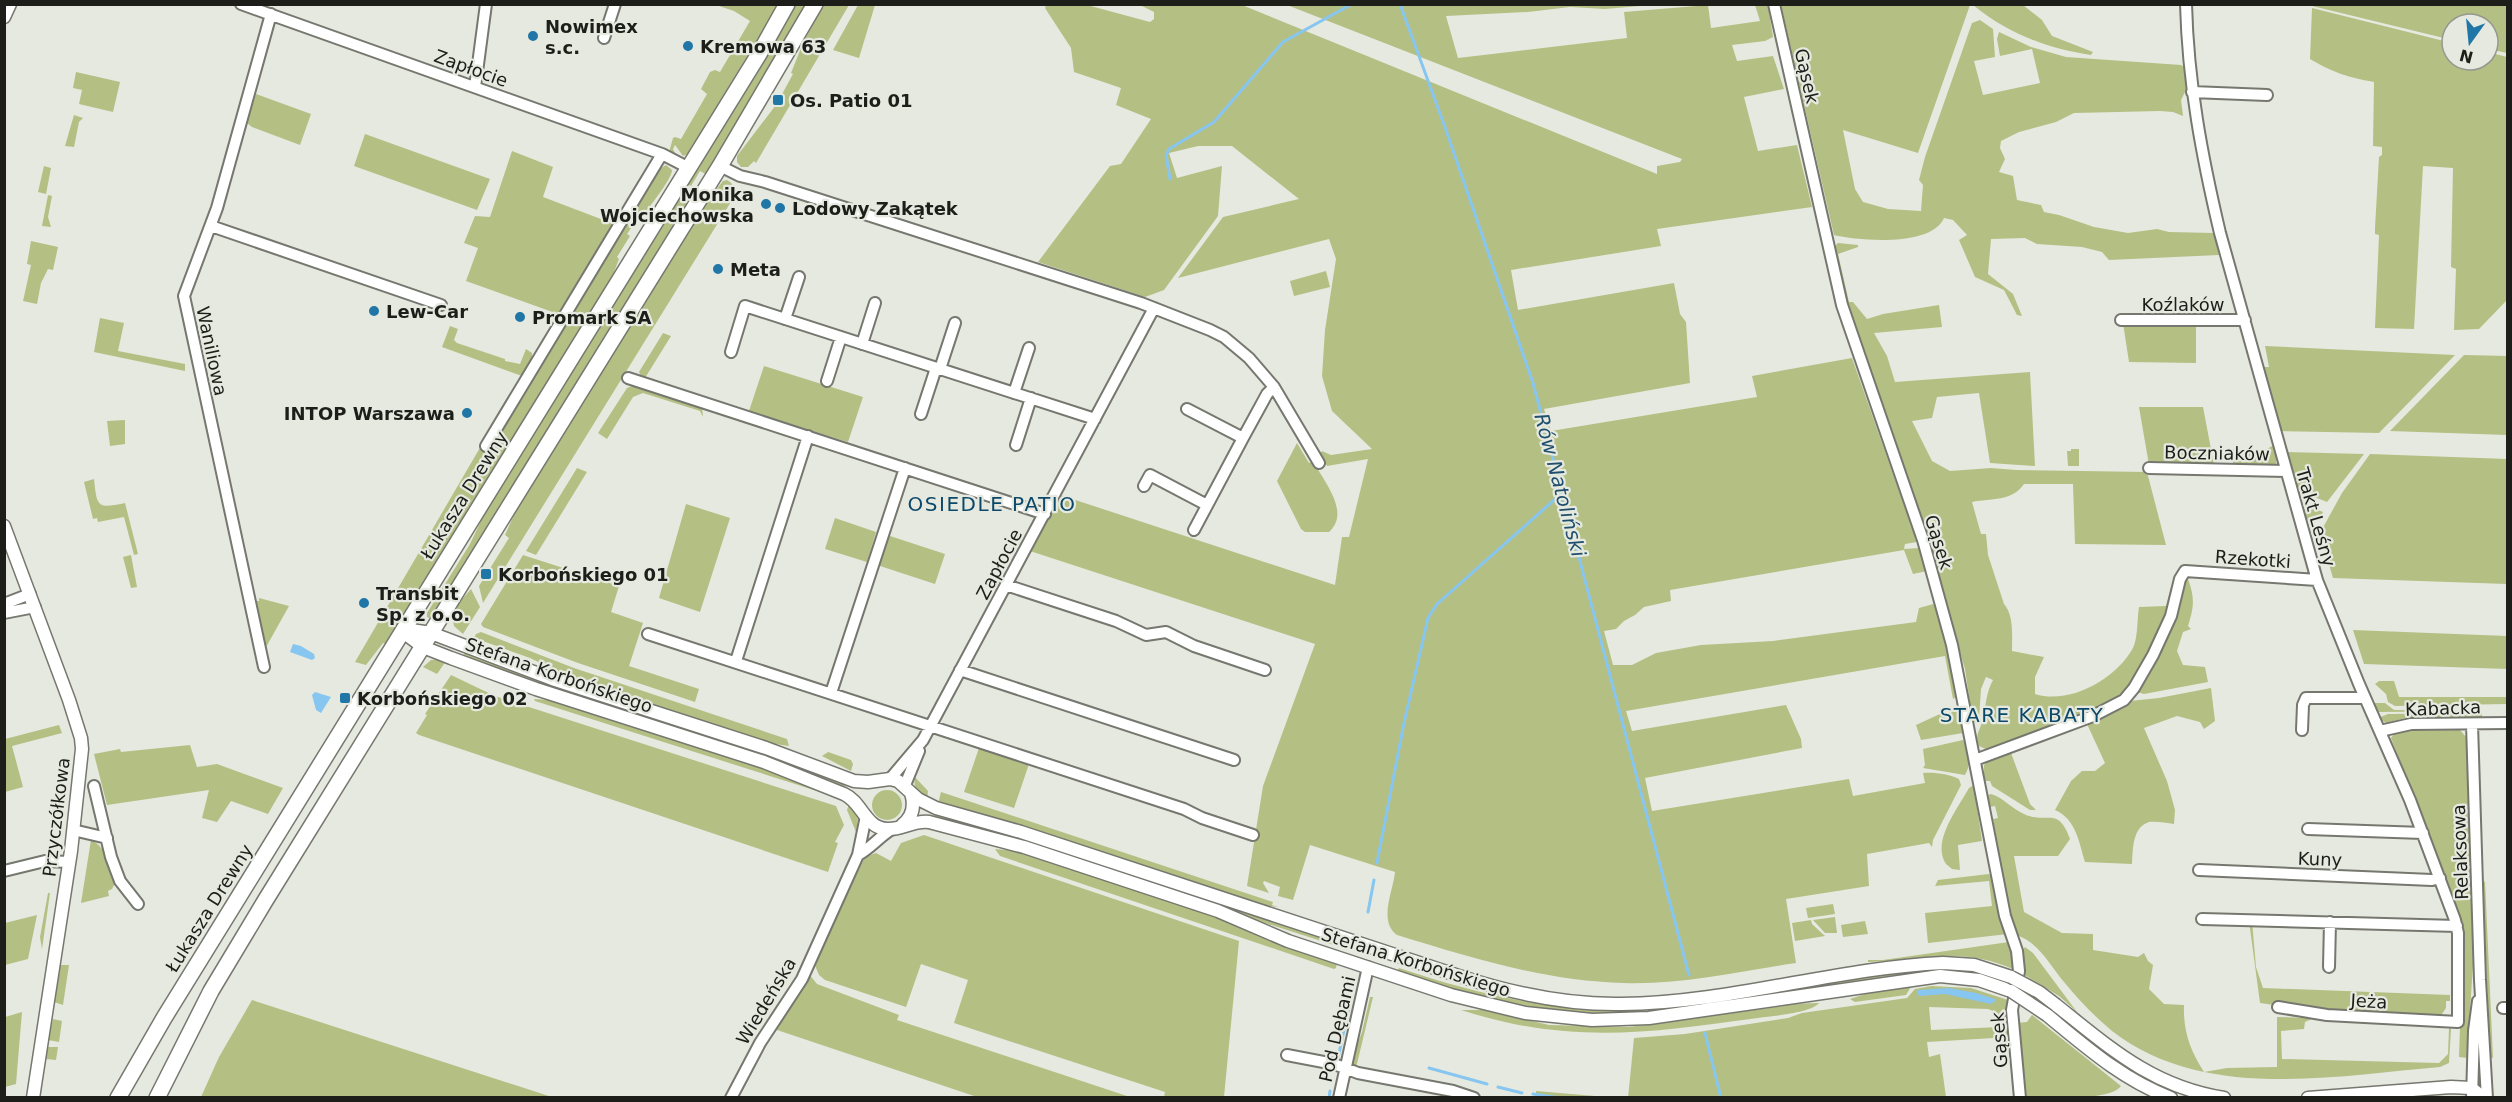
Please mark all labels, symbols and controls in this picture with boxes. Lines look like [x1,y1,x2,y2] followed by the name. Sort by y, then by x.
[2440,12,2500,72] north arrow
[545,16,638,58] place label: Nowimex s.c.
[526,29,540,43] marker: Nowimex s.c.
[700,36,826,57] place label: Kremowa 63
[681,39,695,53] marker: Kremowa 63
[431,45,511,91] street label: Zapłocie
[2457,45,2475,67] text: N
[1790,46,1824,106] street label: Gąsek
[790,90,912,111] place label: Os. Patio 01
[771,93,785,107] marker: Os. Patio 01
[600,184,754,226] place label: Monika Wojciechowska
[759,197,773,211] marker: Monika Wojciechowska
[792,198,959,219] place label: Lodowy Zakątek
[773,201,787,215] marker: Lodowy Zakątek
[730,259,781,280] place label: Meta
[711,262,725,276] marker: Meta
[2142,294,2224,315] street label: Koźlaków
[386,301,468,322] place label: Lew-Car
[192,304,232,398] street label: Waniliowa
[367,304,381,318] marker: Lew-Car
[532,307,651,328] place label: Promark SA
[513,310,527,324] marker: Promark SA
[284,403,455,424] place label: INTOP Warszawa
[460,406,474,420] marker: INTOP Warszawa
[1529,411,1591,560] water label: Rów Natoliński
[416,427,512,564] street label: Łukasza Drewny
[2164,442,2270,464] street label: Boczniaków
[2292,464,2340,569] street label: Trakt Leśny
[908,492,1076,516] district label: OSIEDLE PATIO
[1921,512,1957,572] street label: Gąsek
[972,525,1026,603] street label: Zapłocie
[2214,546,2292,572] street label: Rzekotki
[498,564,669,585] place label: Korbońskiego 01
[479,567,493,581] marker: Korbońskiego 01
[376,583,470,625] place label: Transbit Sp. z o.o.
[357,596,371,610] marker: Transbit Sp. z o.o.
[463,633,655,717] street label: Stefana Korbońskiego
[357,688,528,709] place label: Korbońskiego 02
[338,691,352,705] marker: Korbońskiego 02
[2405,696,2481,720] street label: Kabacka
[1940,703,2104,727] district label: STARE KABATY
[38,756,74,878] street label: Przyczółkowa
[2448,804,2472,900] street label: Relaksowa
[161,840,257,977] street label: Łukasza Drewny
[2297,848,2343,870] street label: Kuny
[1319,923,1513,1001] street label: Stefana Korbońskiego
[732,954,800,1048] street label: Wiedeńska
[1315,974,1359,1084] street label: Pod Dębami
[2349,989,2388,1012] street label: Jeża
[1987,1011,2011,1069] street label: Gąsek

